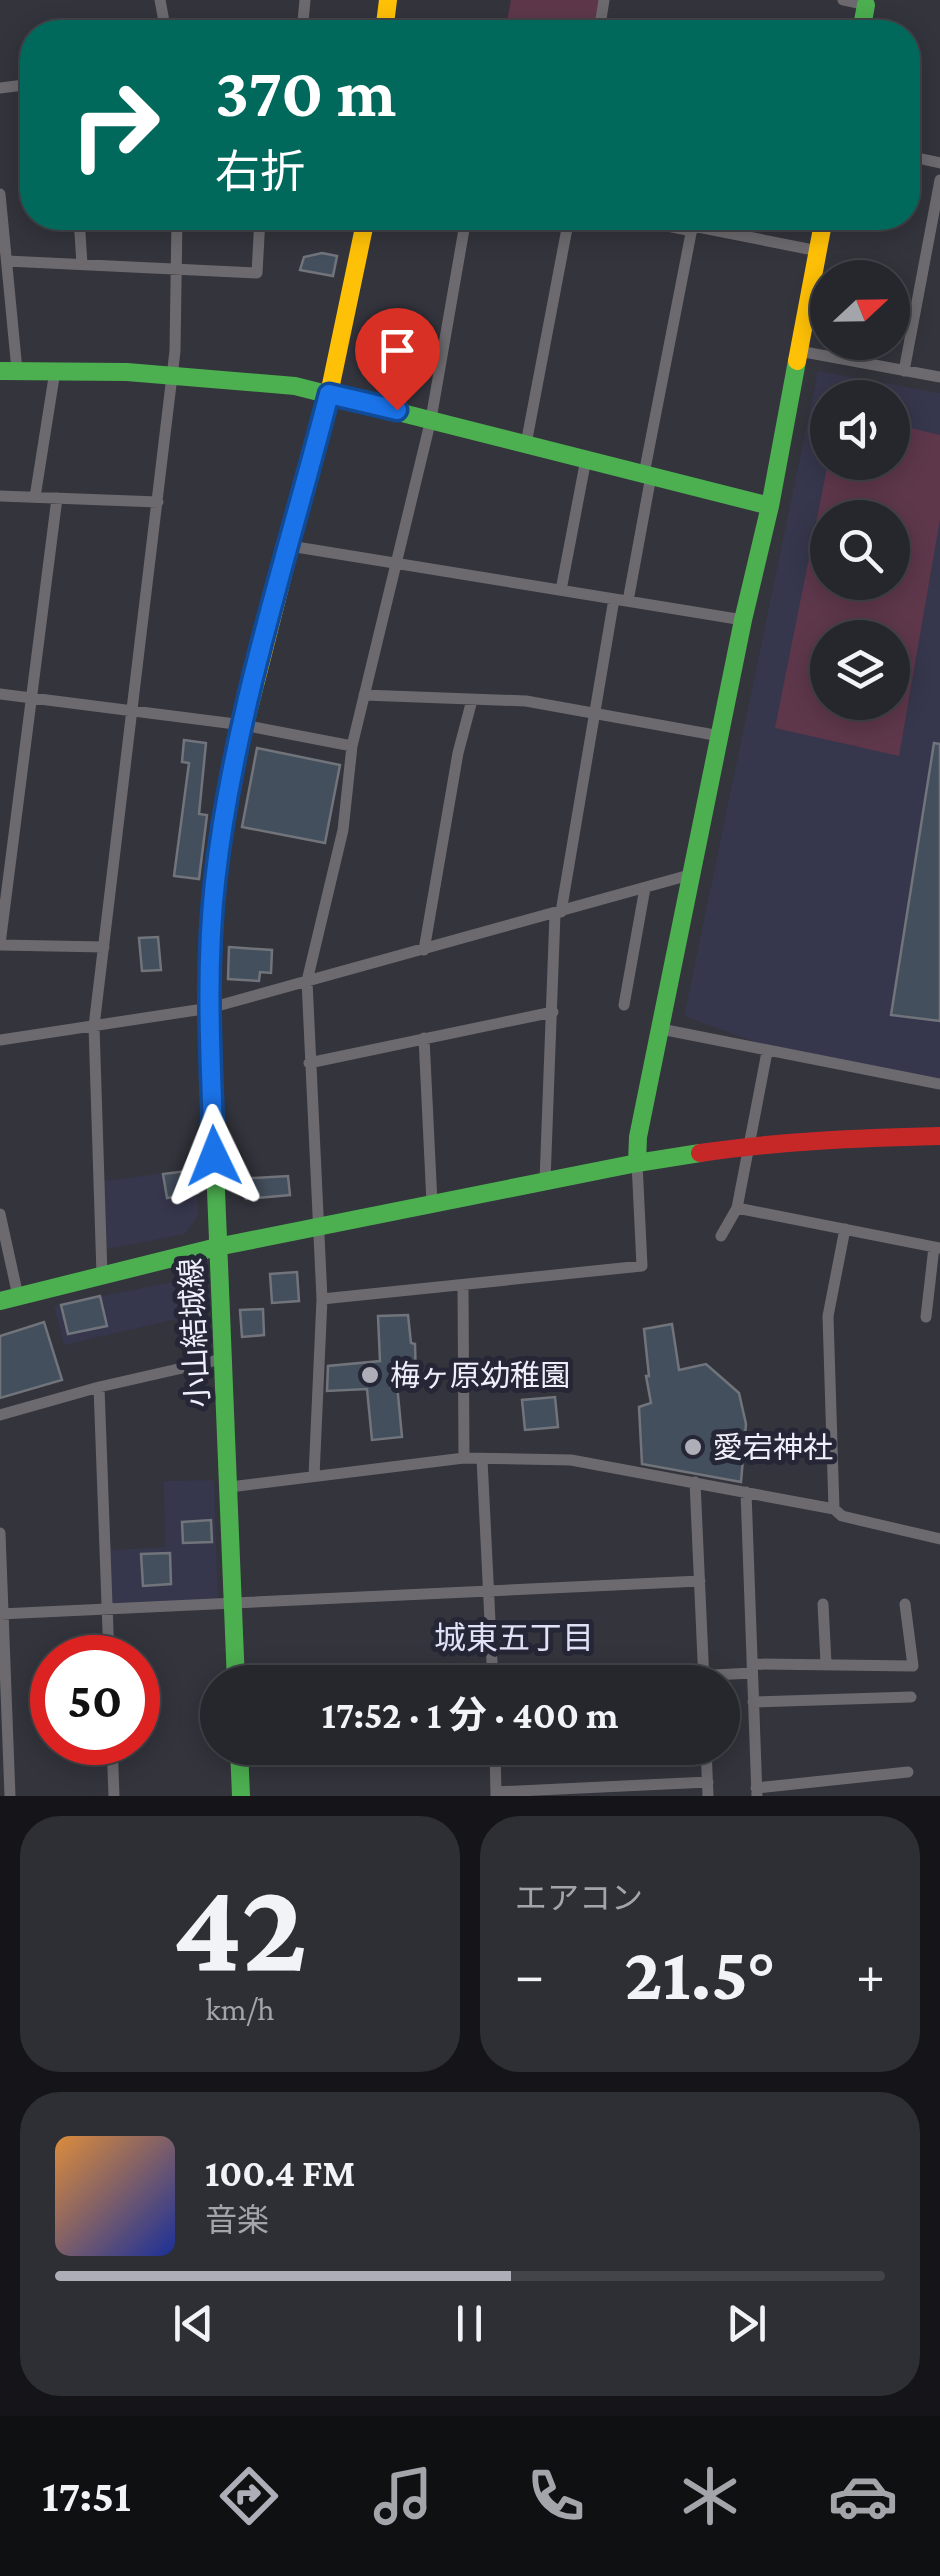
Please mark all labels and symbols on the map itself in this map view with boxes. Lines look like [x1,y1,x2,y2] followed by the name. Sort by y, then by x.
[810,260,910,360] north arrow
[355,308,440,411] pin
[162,1104,266,1208] position arrow
[174,1257,214,1409] street label: 小山結城線
[390,1359,570,1392] place label: 梅ヶ原幼稚園
[359,1364,381,1386] marker: 梅ヶ原幼稚園
[713,1431,833,1464] place label: 愛宕神社
[682,1436,704,1458] marker: 愛宕神社
[434,1620,594,1656] district label: 城東五丁目
[30,1635,160,1765] speed limit sign: 50

